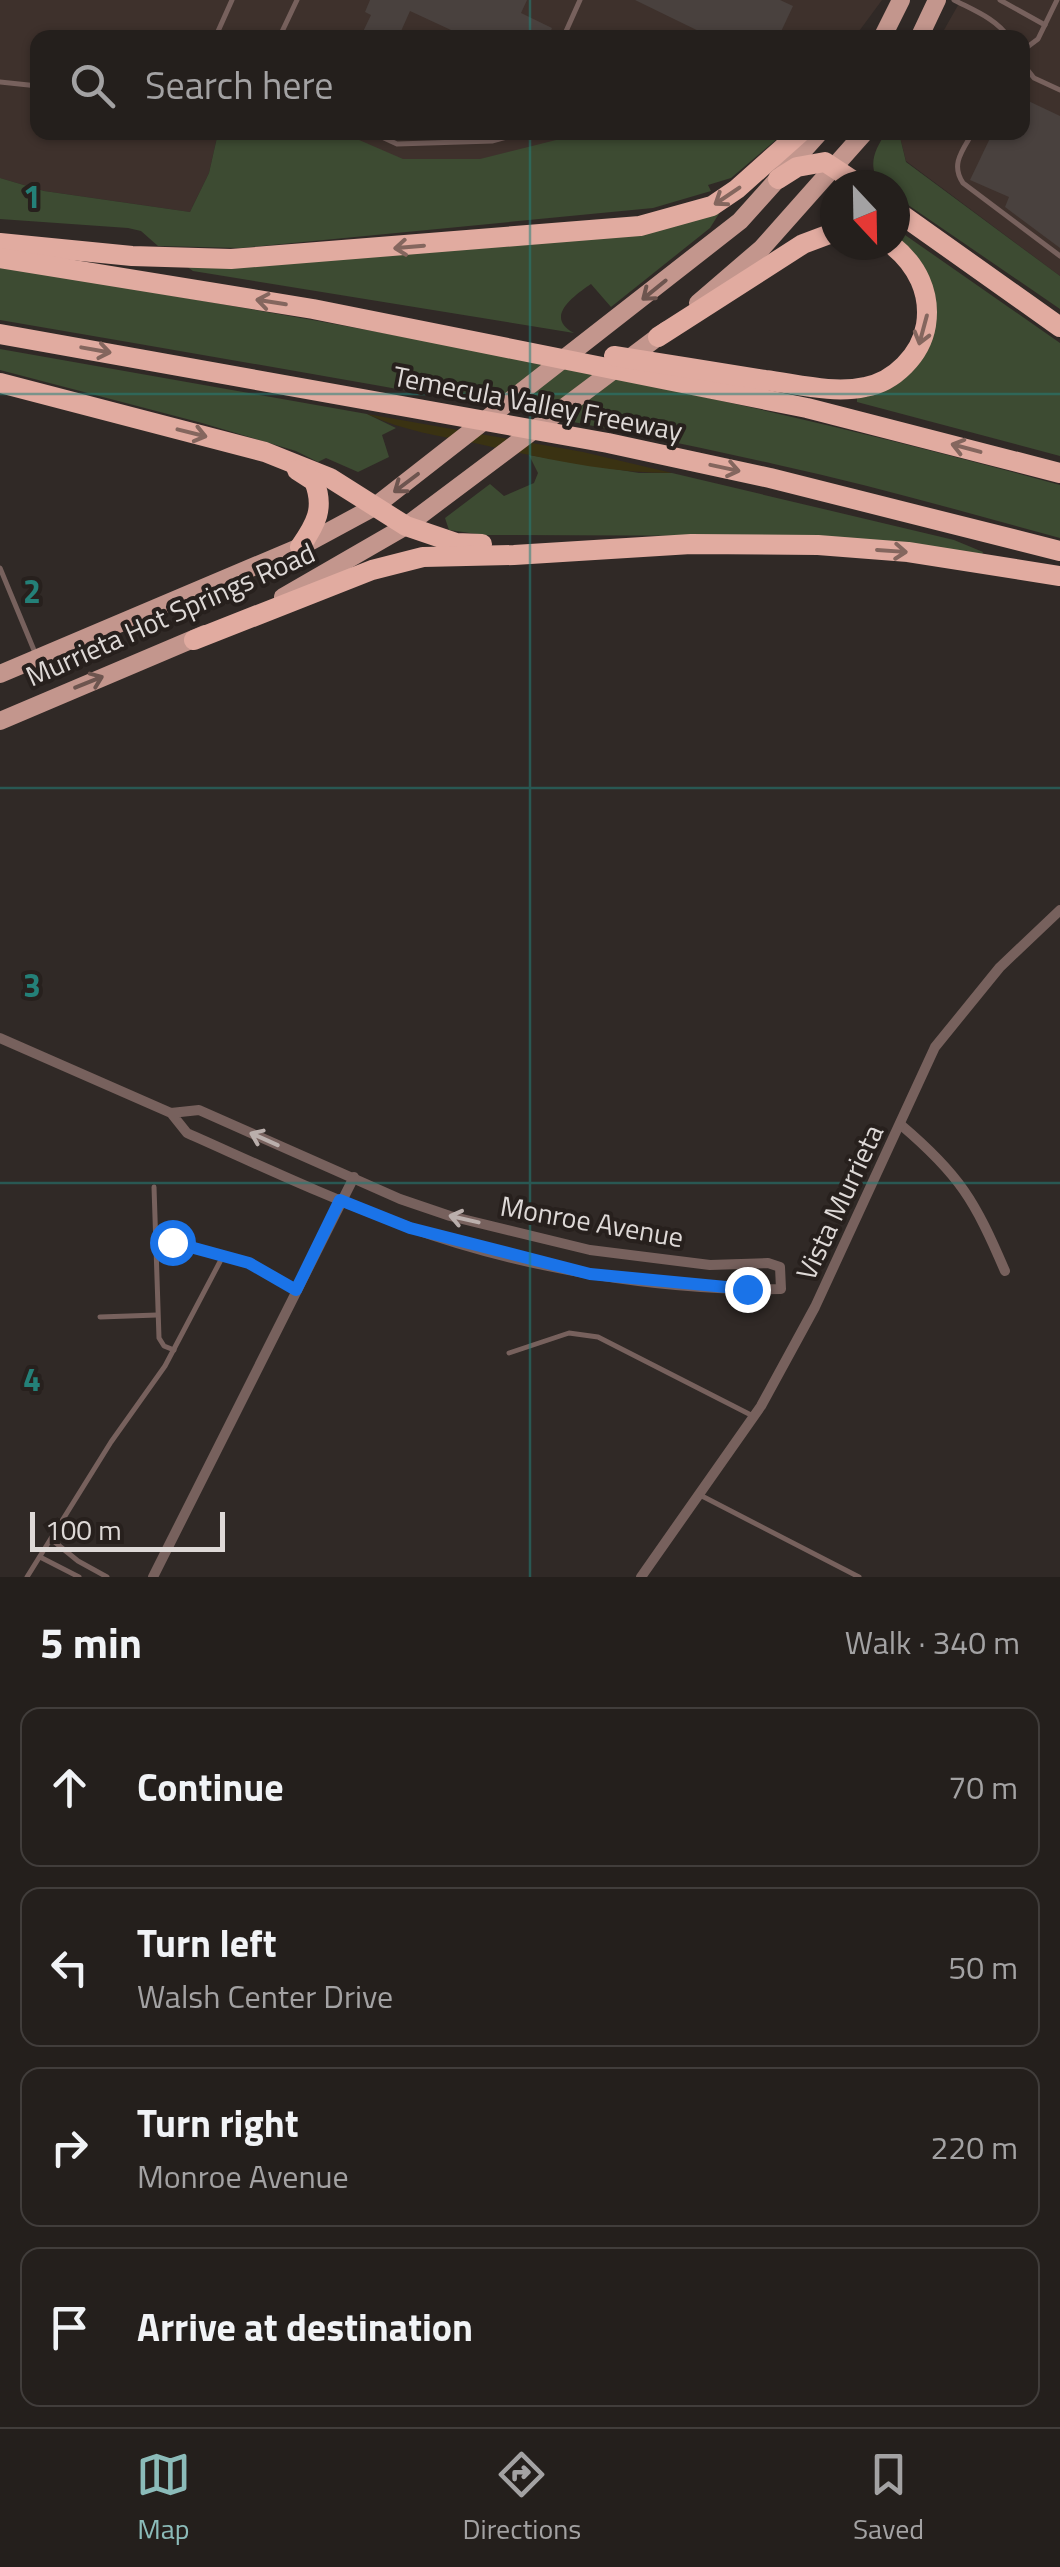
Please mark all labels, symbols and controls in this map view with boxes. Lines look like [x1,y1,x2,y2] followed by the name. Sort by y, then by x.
[30,30,1030,140] search box
[145,56,333,114] text: Search here
[65,58,120,113] icon: search
[820,170,910,260] north arrow
[23,172,41,220] text: 1
[713,185,741,206] one-way arrow
[393,237,425,256] one-way arrow
[641,279,668,300] one-way arrow
[256,292,288,311] one-way arrow
[912,314,931,345] one-way arrow
[79,341,112,360] one-way arrow
[390,354,686,452] street label: Temecula Valley Freeway
[176,425,207,444] one-way arrow
[951,438,982,457] one-way arrow
[708,460,740,478] one-way arrow
[393,473,420,494] one-way arrow
[19,531,321,697] street label: Murrieta Hot Springs Road
[876,542,908,561] one-way arrow
[23,567,41,615] text: 2
[73,671,104,689] one-way arrow
[23,961,41,1009] text: 3
[784,1117,894,1287] street label: Vista Murrieta
[249,1129,280,1147] one-way arrow
[497,1184,687,1258] street label: Monroe Avenue
[449,1209,480,1228] one-way arrow
[150,1220,196,1266] route start
[725,1267,771,1313] route end
[23,1355,41,1403] text: 4
[30,1507,225,1552] scale bar
[45,1508,122,1551] text: 100 m
[40,1610,142,1674] text: 5 min
[845,1618,1020,1666] text: Walk · 340 m
[137,1758,284,1816] text: Continue
[42,1760,97,1815] icon: ahead
[948,1763,1018,1811] text: 70 m
[137,1914,277,1972] text: Turn left
[42,1940,97,1995] icon: left
[948,1943,1018,1991] text: 50 m
[137,1972,393,2020] text: Walsh Center Drive
[137,2094,299,2152] text: Turn right
[42,2120,97,2175] icon: right
[930,2123,1018,2171] text: 220 m
[137,2152,349,2200] text: Monroe Avenue
[137,2298,473,2356] text: Arrive at destination
[42,2300,97,2355] icon: arrive
[136,2447,191,2550] tab: Map
[463,2447,581,2550] tab: Directions
[853,2447,924,2550] tab: Saved

